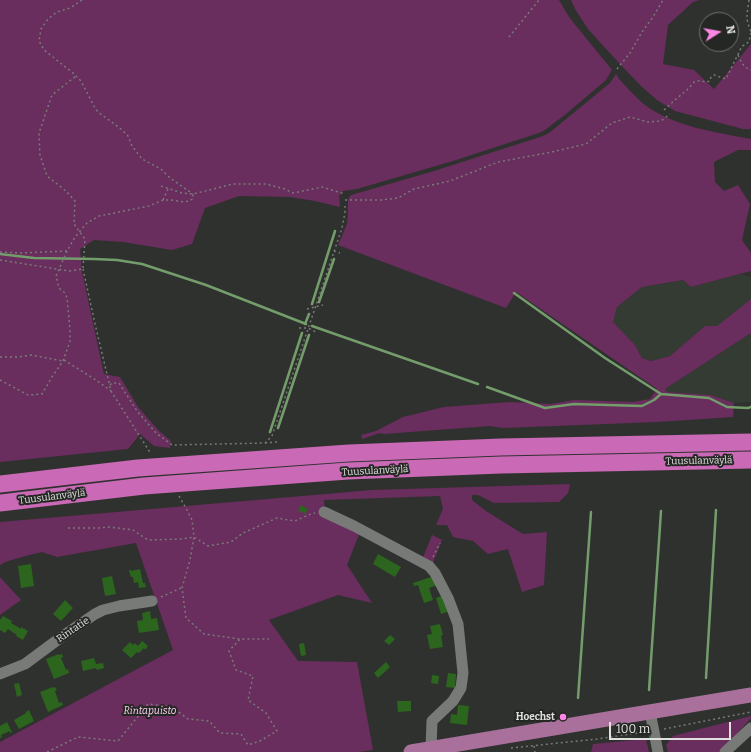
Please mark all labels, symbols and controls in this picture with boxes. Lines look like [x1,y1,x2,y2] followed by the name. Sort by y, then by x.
[699,12,739,52] north arrow
[723,24,737,35] text: N
[665,454,733,468] street label: Tuusulanväylä
[341,463,409,479] street label: Tuusulanväylä
[18,487,86,507] street label: Tuusulanväylä
[54,615,92,645] street label: Rintatie
[124,705,176,717] park label: Rintapuisto
[516,711,555,723] place label: Hoechst
[558,712,568,722] marker: Hoechst
[611,714,733,740] scale bar
[616,722,650,736] text: 100 m

